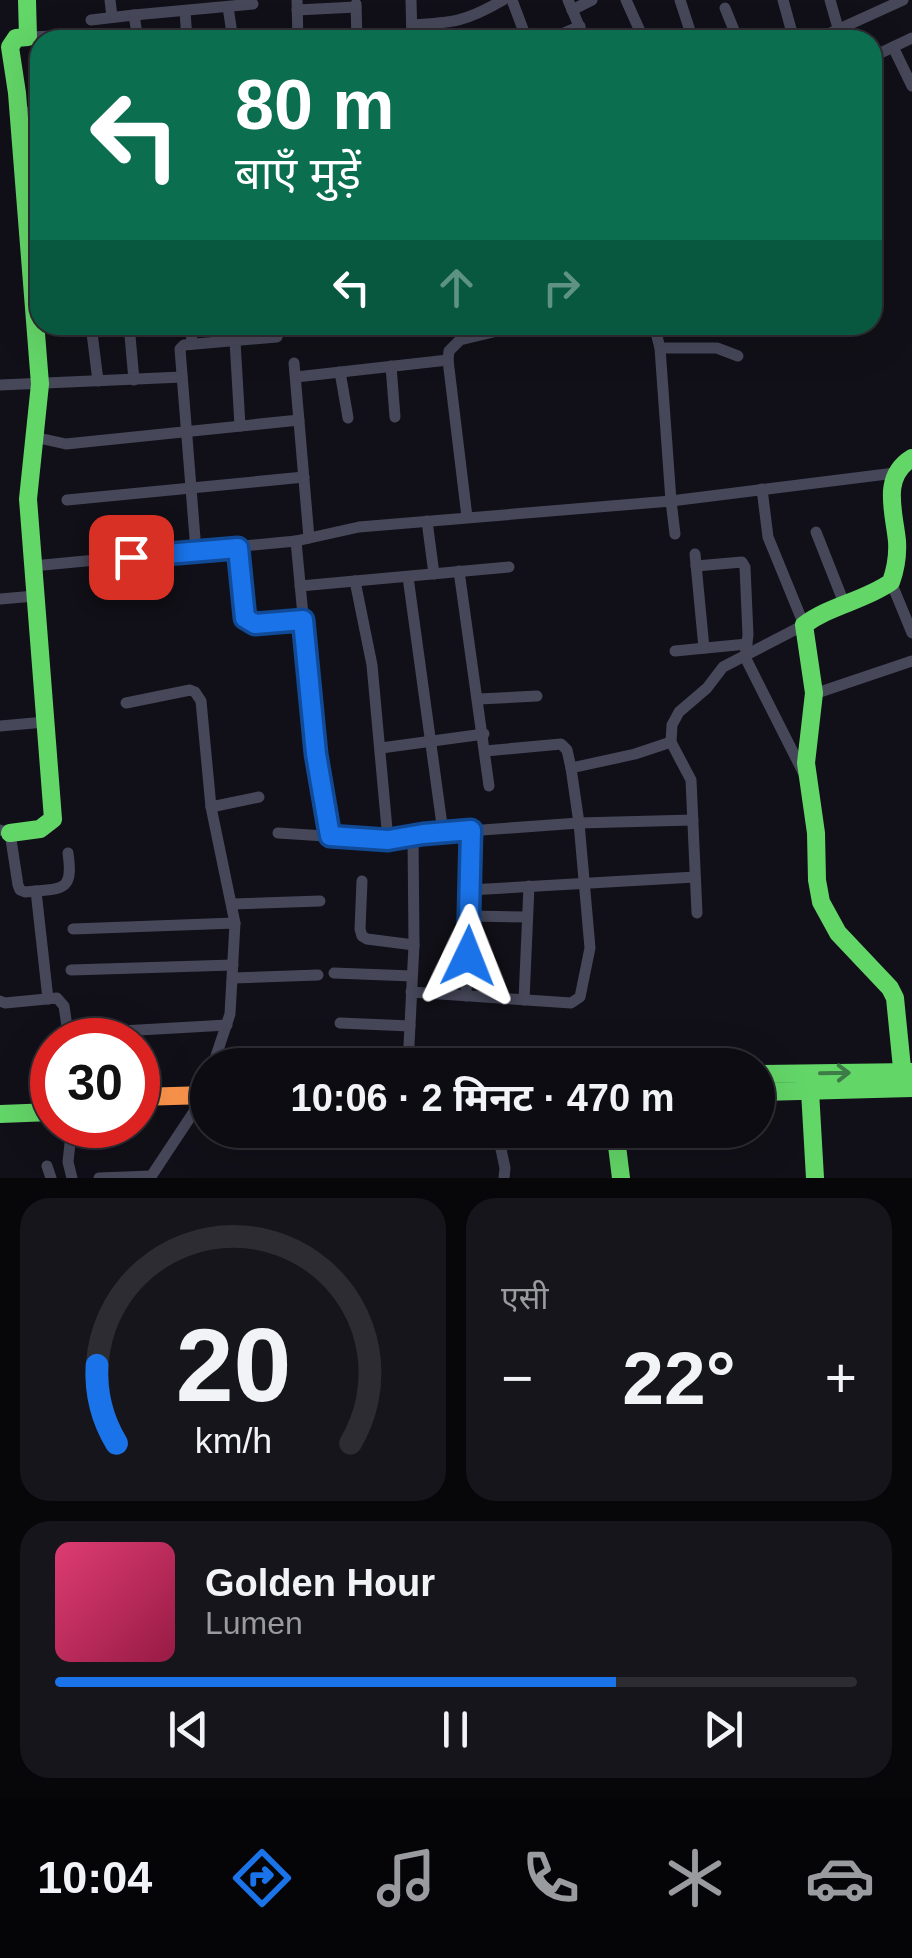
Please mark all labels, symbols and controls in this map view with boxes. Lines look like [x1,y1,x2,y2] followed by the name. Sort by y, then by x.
[235,66,395,144] text: 80 m
[70,70,200,200] icon: left
[235,148,361,199] text: बाएँ मुड़ें
[324,260,379,315] icon: left
[429,260,484,315] icon: ahead
[534,260,589,315] icon: right
[89,515,174,600] pin
[104,530,159,585] icon: arrive
[416,904,520,1008] position arrow
[30,1018,160,1148] speed limit sign: 30
[818,1064,850,1082] one-way arrow
[291,1077,674,1119] text: 10:06 · 2 मिनट · 470 m
[501,1280,549,1316] text: एसी
[175,1307,291,1423] text: 20
[622,1336,736,1420] text: 22°
[501,1347,533,1409] text: −
[825,1347,857,1409] text: +
[194,1421,272,1461] text: km/h
[205,1562,435,1604] text: Golden Hour
[205,1605,303,1641] text: Lumen
[161,1702,216,1757] icon: previous
[428,1702,483,1757] icon: pause
[696,1702,751,1757] icon: next
[227,1843,297,1913] icon: directions
[371,1843,441,1913] icon: music
[516,1843,586,1913] icon: phone
[660,1843,730,1913] icon: climate
[805,1843,875,1913] icon: car
[37,1852,152,1903] text: 10:04

